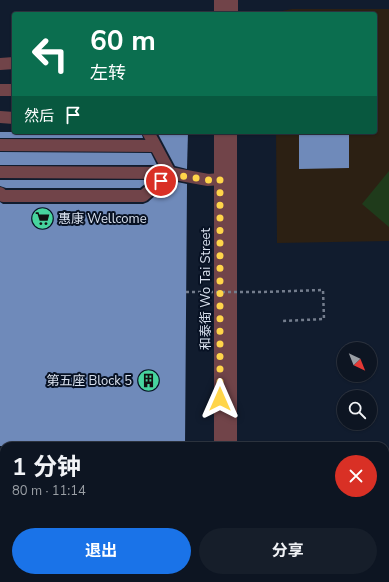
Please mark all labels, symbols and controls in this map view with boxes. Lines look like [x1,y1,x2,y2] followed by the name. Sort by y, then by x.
[90,22,156,60] text: 60 m
[24,28,76,80] icon: left
[90,61,126,85] text: 左转
[62,104,84,126] icon: arrive
[24,106,54,126] text: 然后
[144,164,178,198] pin
[150,170,172,192] icon: arrive
[30,206,56,232] supermarket icon: 惠康 Wellcome
[58,210,147,228] place label: 惠康 Wellcome
[197,228,215,350] street label: 和泰街 Wo Tai Street
[337,342,377,382] north arrow
[337,342,377,430] map controls
[135,368,161,394] building icon: 第五座 Block 5
[46,372,132,390] place label: 第五座 Block 5
[199,378,241,420] position arrow
[337,390,377,430] button: search
[12,451,81,483] text: 1 分钟
[335,455,377,497] button: close
[12,482,86,500] text: 80 m · 11:14
[12,528,191,574] button: 退出
[199,528,377,574] button: 分享

